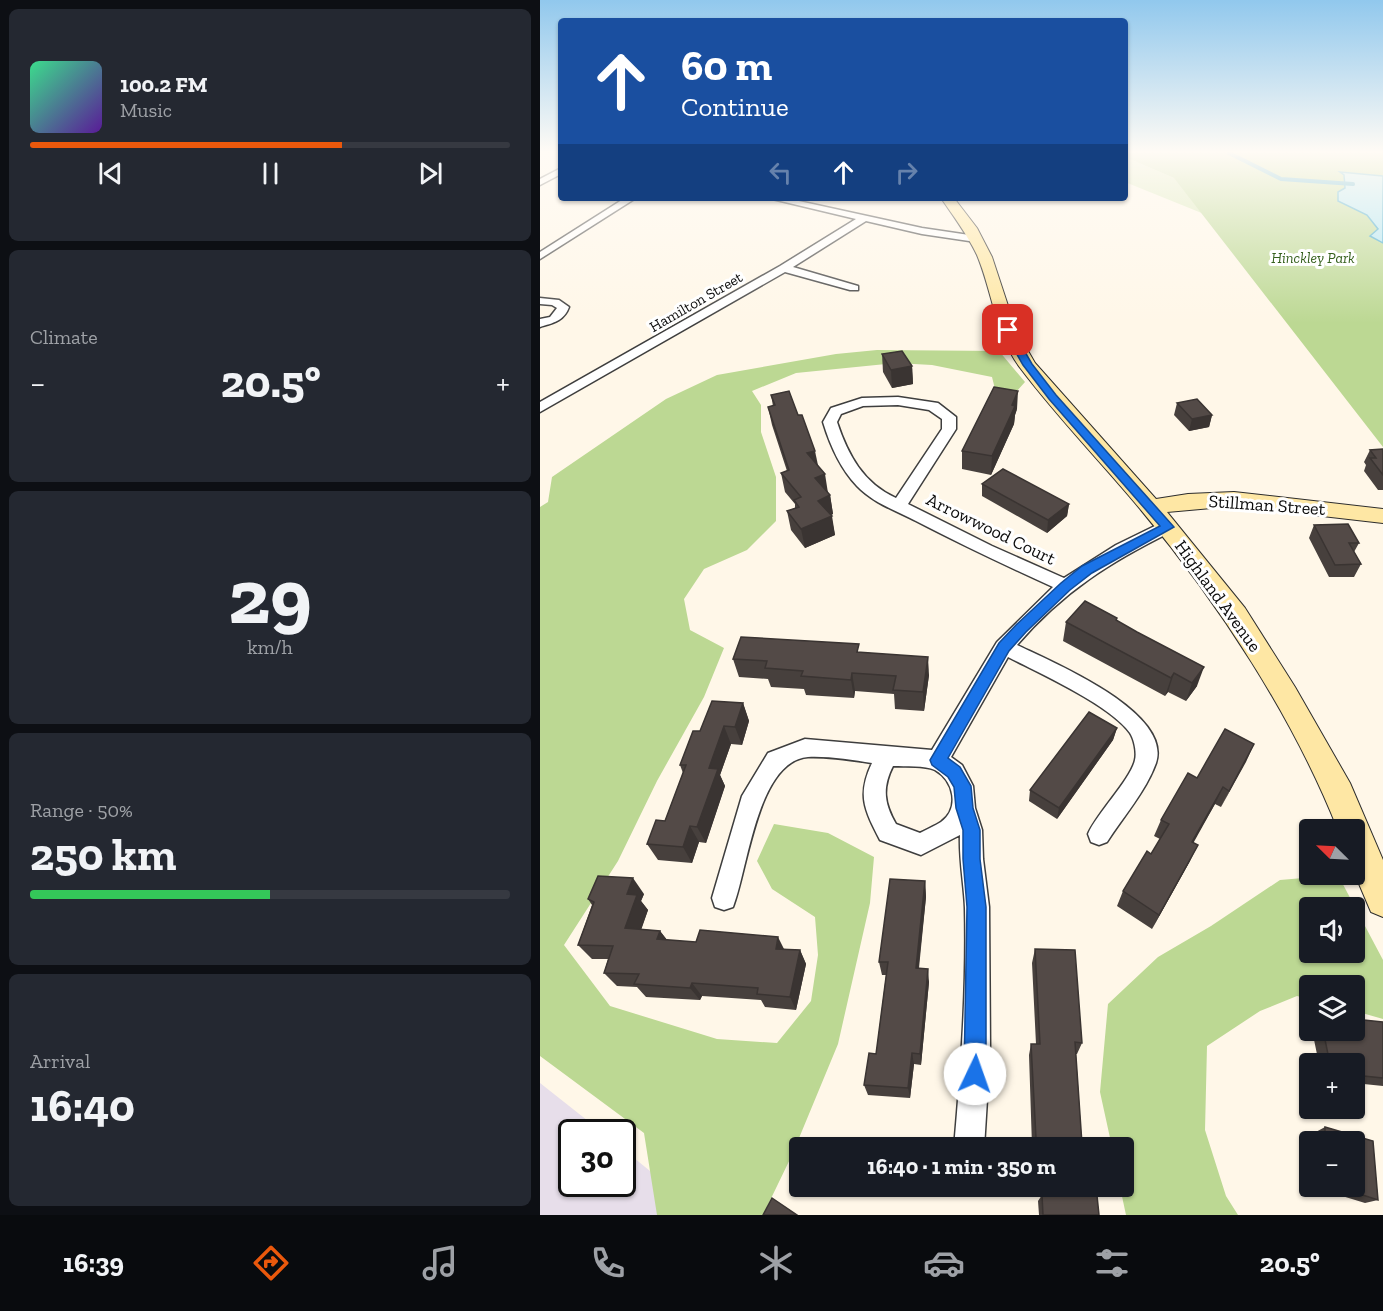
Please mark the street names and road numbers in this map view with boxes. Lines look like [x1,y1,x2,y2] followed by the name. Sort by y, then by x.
[646,268,746,336] street label: Hamilton Street
[923,488,1059,570] street label: Arrowwood Court
[1208,490,1326,520] street label: Stillman Street
[1170,536,1266,656] street label: Highland Avenue

